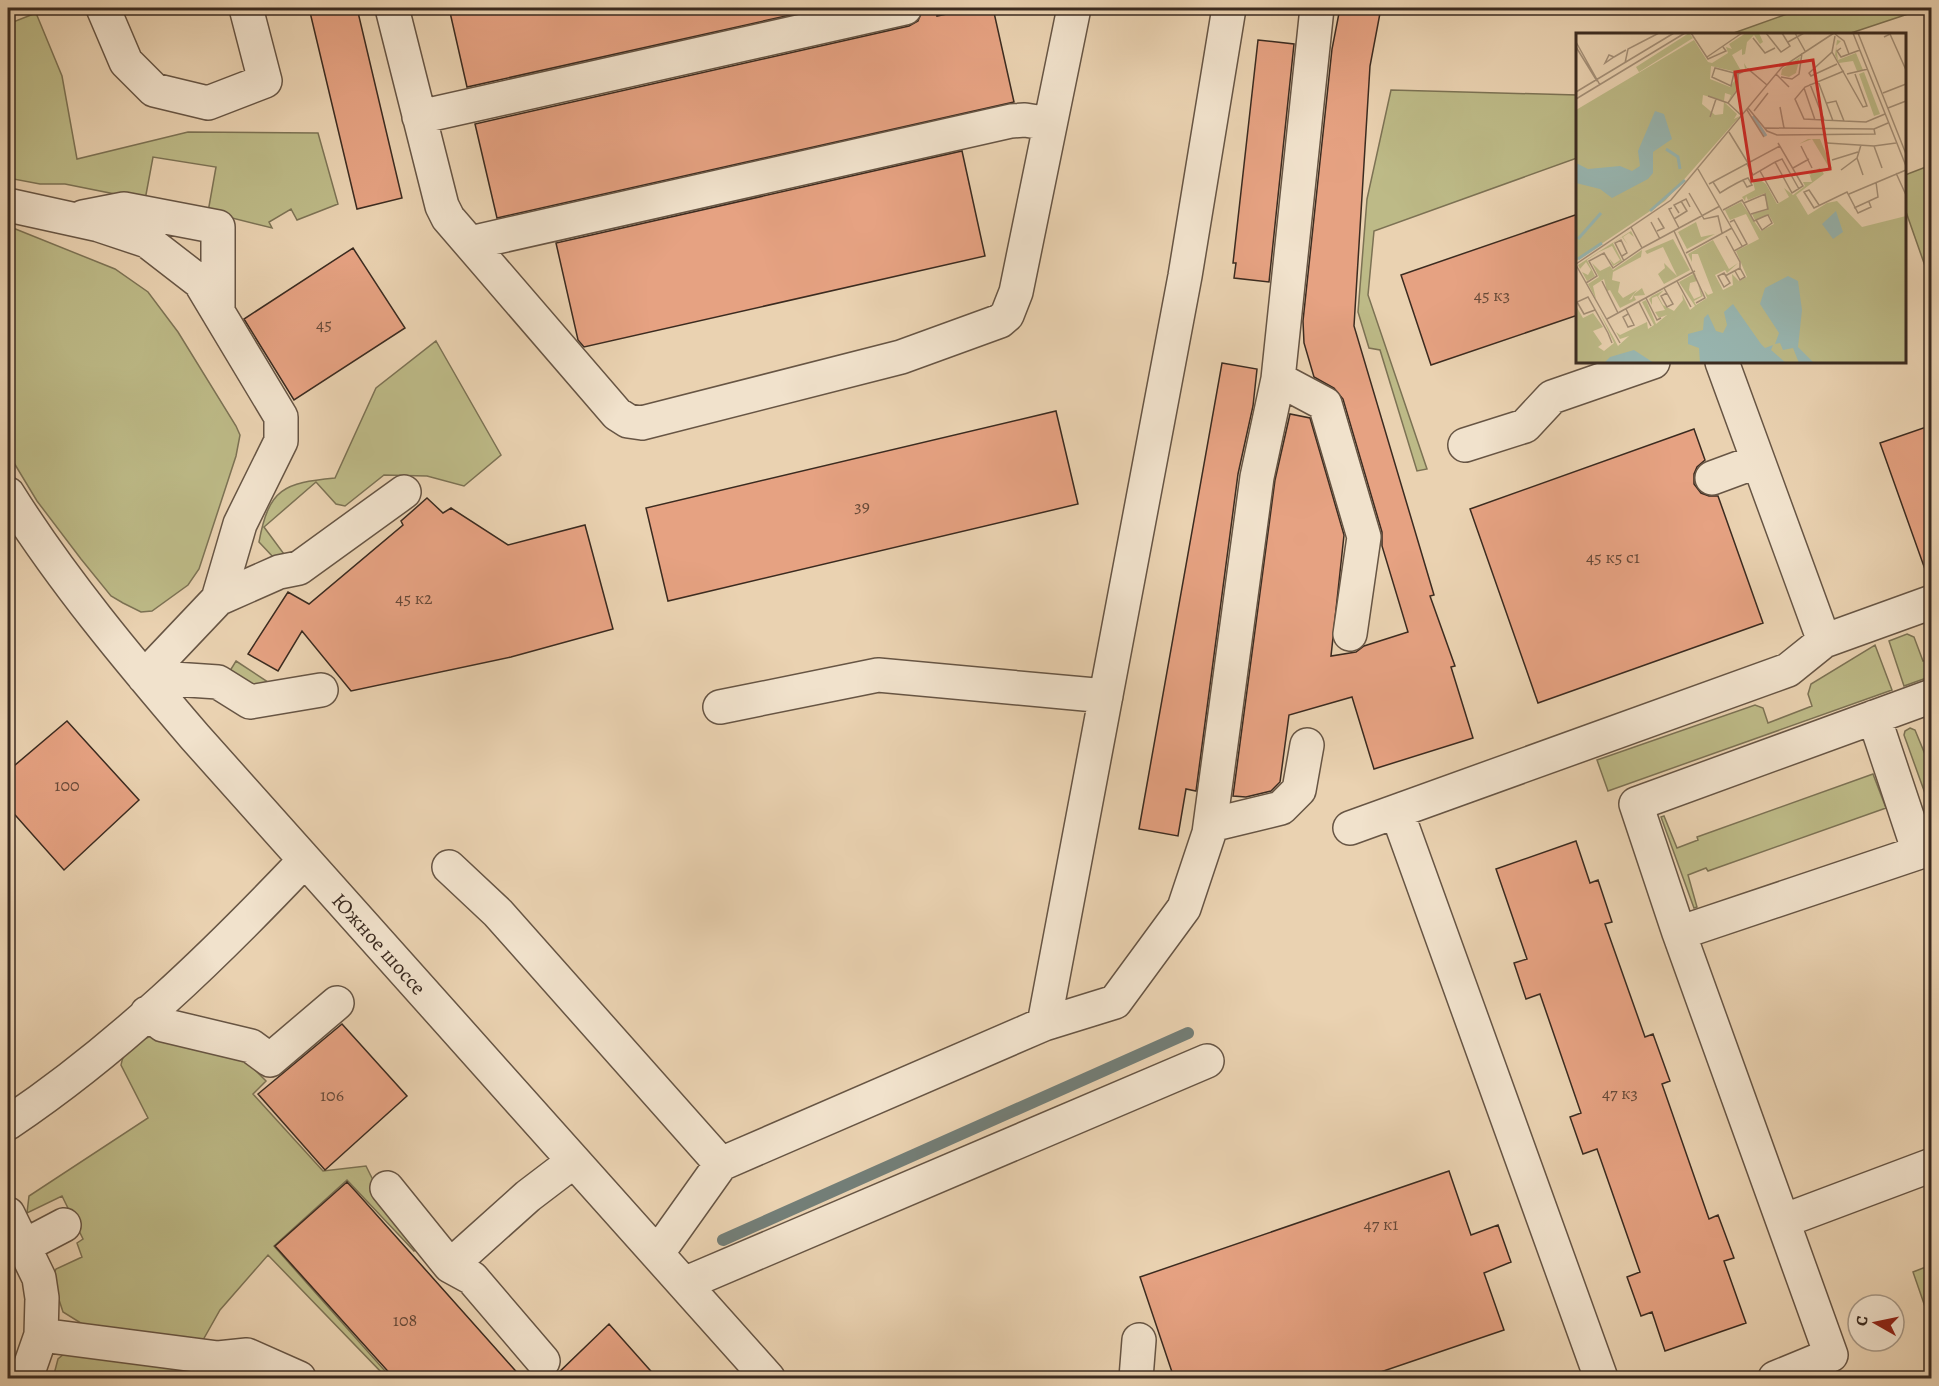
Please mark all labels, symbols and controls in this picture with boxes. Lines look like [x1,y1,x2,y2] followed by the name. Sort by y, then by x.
[1576,33,1906,363] inset map
[1474,283,1510,307] house number: 45 к3
[316,312,332,336] house number: 45
[854,494,870,518] house number: 39
[1586,545,1640,569] house number: 45 к5 с1
[395,586,433,610] house number: 45 к2
[54,773,80,797] house number: 100
[326,887,432,1001] street label: Южное шоссе
[1602,1081,1638,1105] house number: 47 к3
[320,1083,344,1107] house number: 106
[1364,1212,1398,1236] house number: 47 к1
[1846,1293,1906,1353] north arrow
[393,1308,417,1332] house number: 108
[1851,1314,1874,1327] text: С

